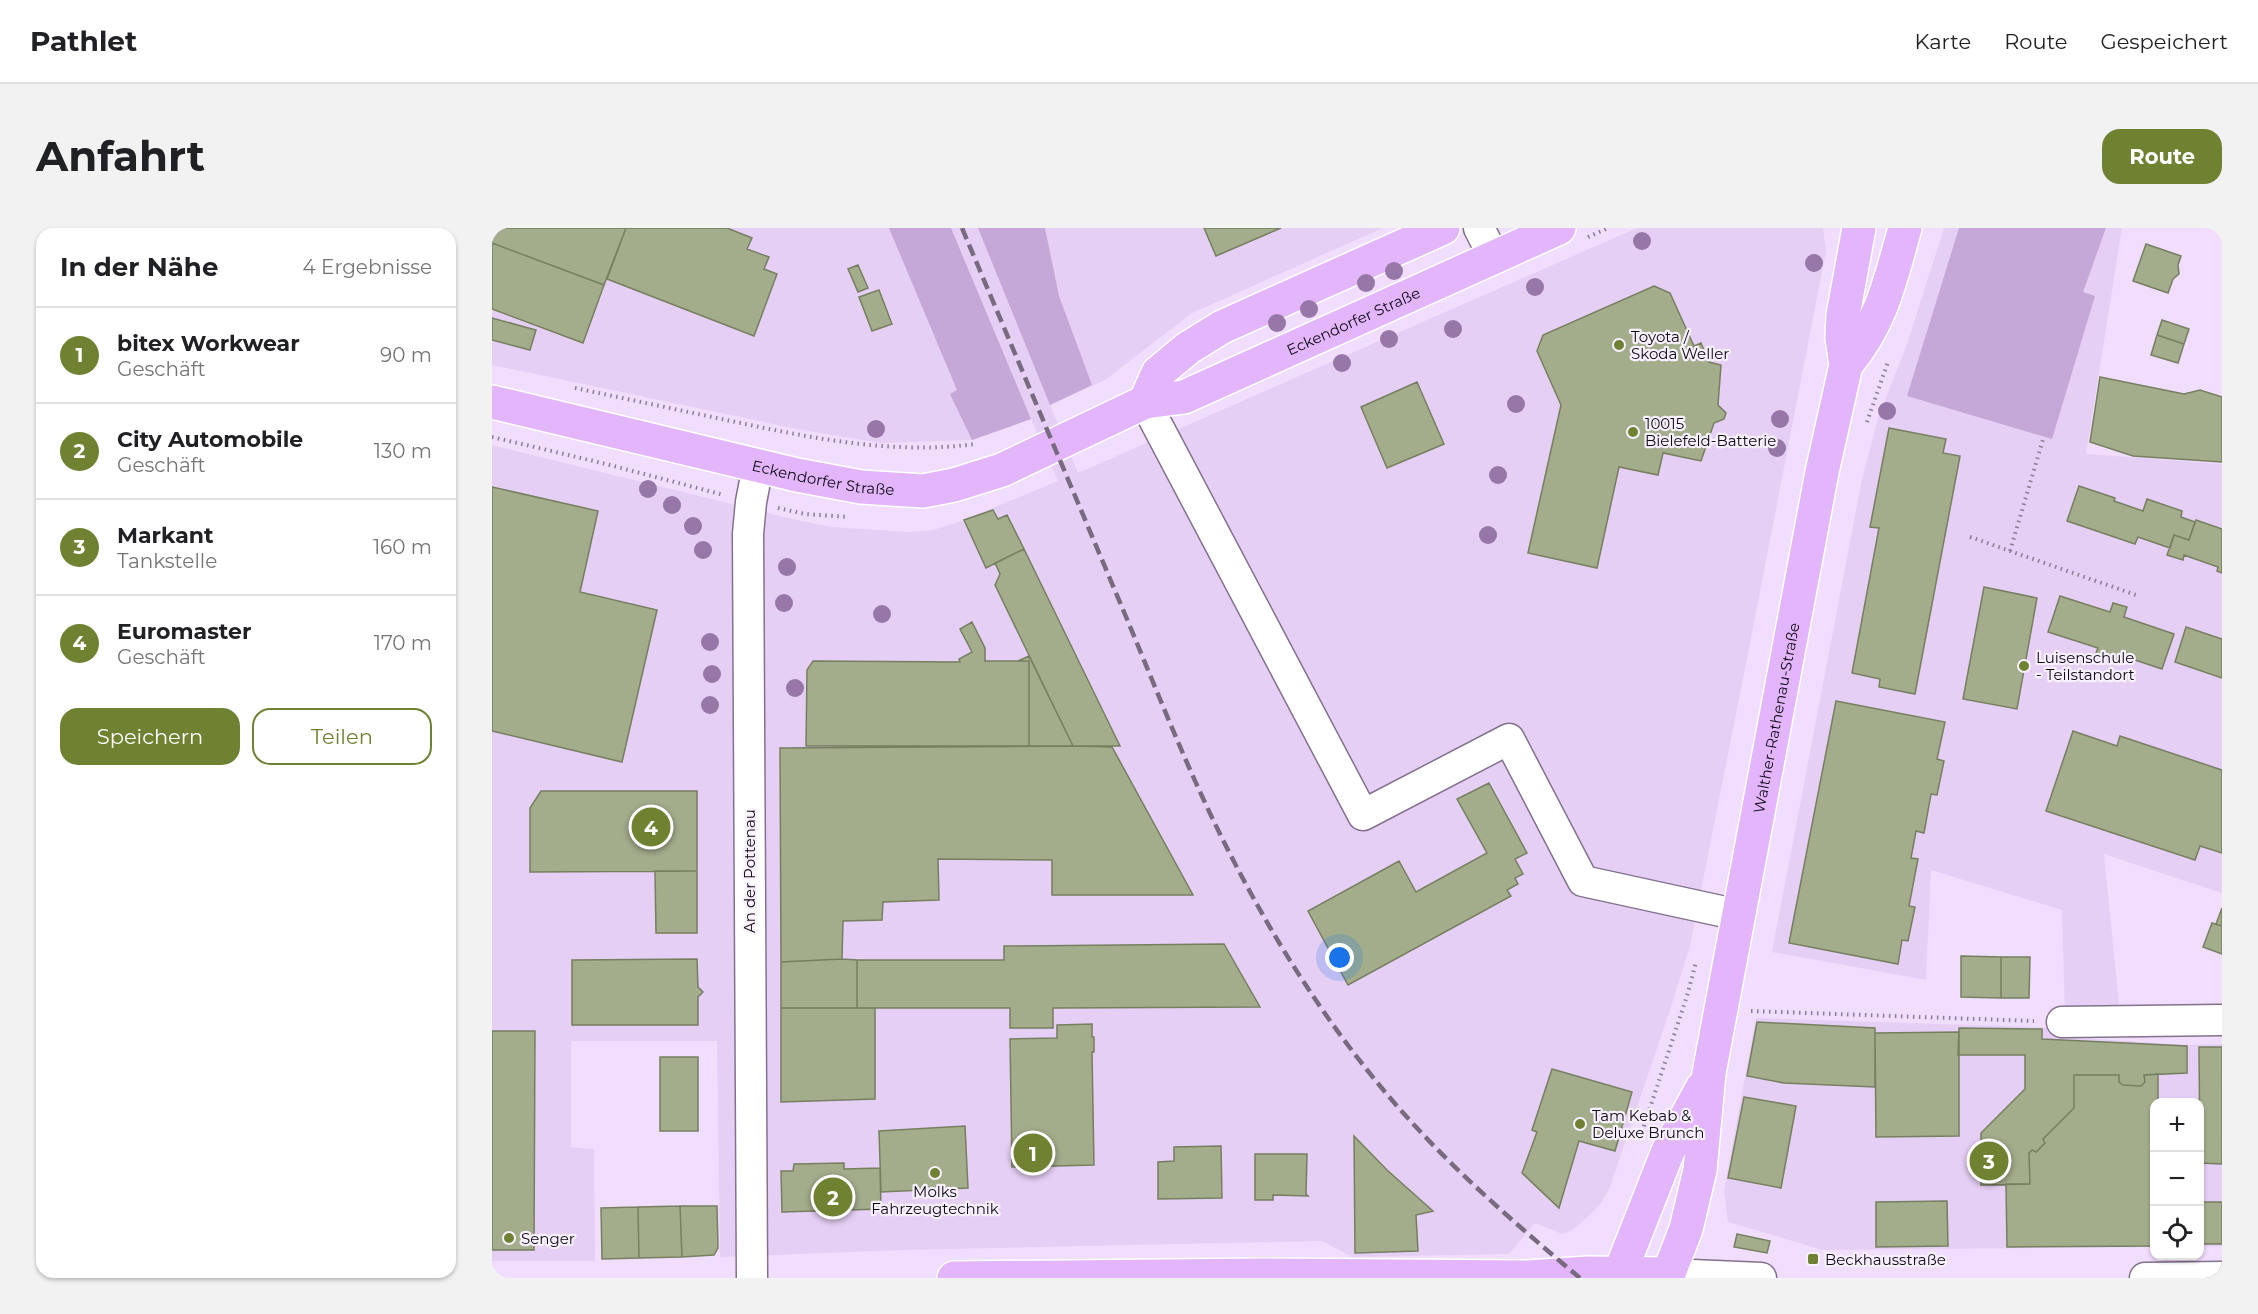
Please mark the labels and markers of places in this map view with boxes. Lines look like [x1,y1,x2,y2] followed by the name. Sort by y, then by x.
[1631,327,1729,363] place label: Toyota / Skoda Weller
[1612,338,1626,352] marker: Toyota / Skoda Weller
[1645,414,1776,450] place label: 10015 Bielefeld-Batterie
[1626,425,1640,439] marker: 10015 Bielefeld-Batterie
[2036,648,2135,684] place label: Luisenschule - Teilstandort
[2017,659,2031,673] marker: Luisenschule - Teilstandort
[632,804,670,850] pin: 4
[1592,1106,1704,1142] place label: Tam Kebab & Deluxe Brunch
[1573,1117,1587,1131] marker: Tam Kebab & Deluxe Brunch
[1014,1130,1052,1176] pin: 1
[1970,1138,2008,1184] pin: 3
[928,1166,942,1180] marker: Molks Fahrzeugtechnik
[814,1174,852,1220] pin: 2
[871,1182,999,1218] place label: Molks Fahrzeugtechnik
[521,1229,575,1248] place label: Senger
[502,1231,516,1245] marker: Senger
[1825,1250,1946,1269] place label: Beckhausstraße
[1806,1252,1820,1266] marker: Beckhausstraße

